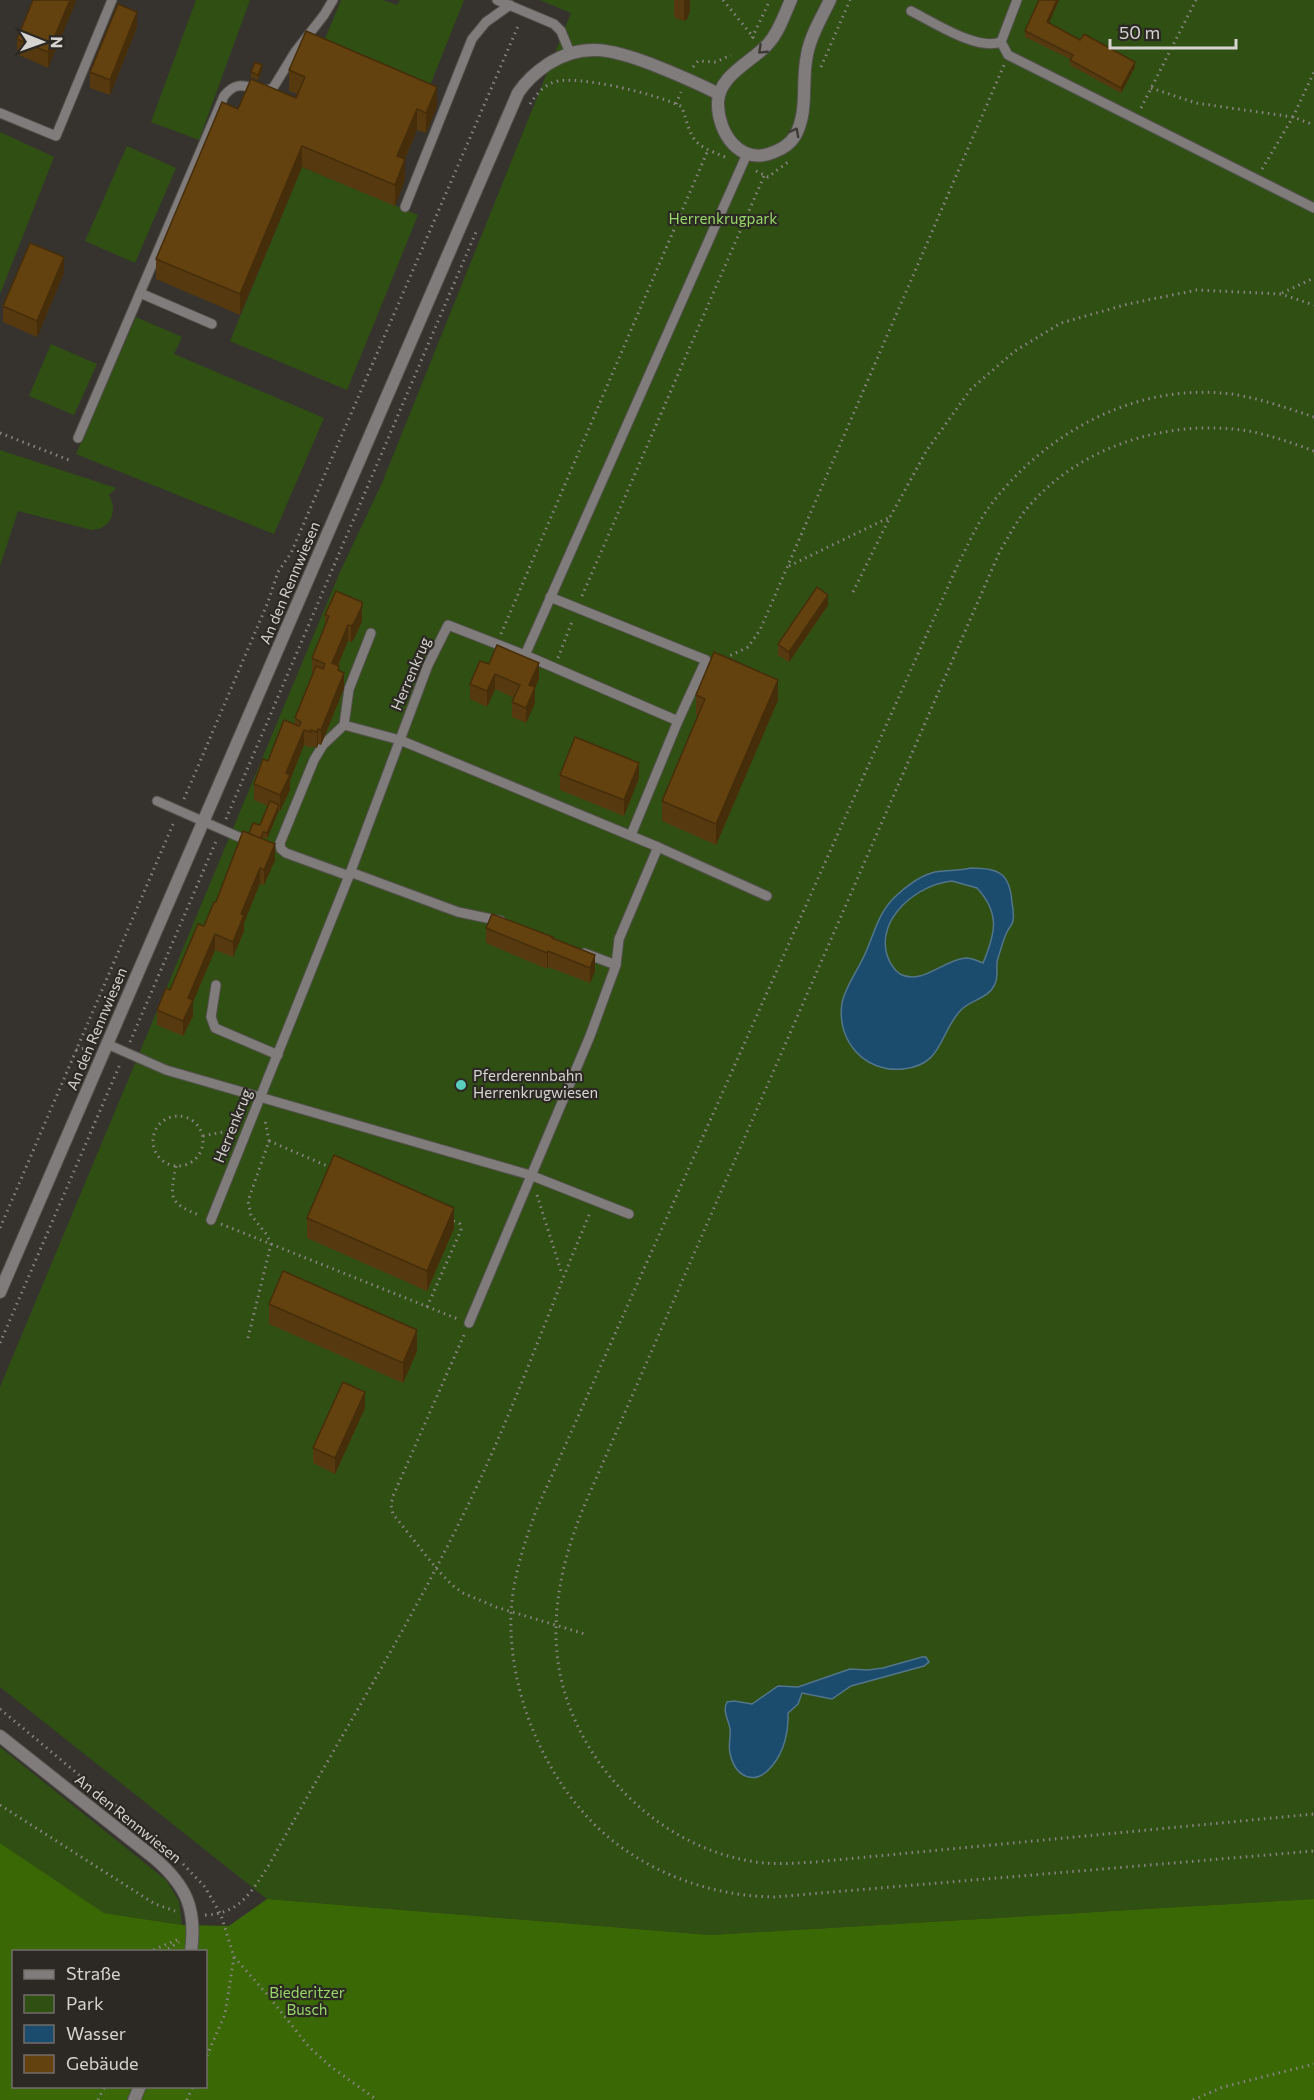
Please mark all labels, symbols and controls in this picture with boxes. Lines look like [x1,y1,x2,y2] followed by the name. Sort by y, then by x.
[12,12,72,72] north arrow
[1110,12,1236,50] scale bar
[1119,21,1160,43] text: 50 m
[48,36,67,48] text: N
[758,43,768,54] one-way arrow
[788,128,799,138] one-way arrow
[669,209,777,227] park label: Herrenkrugpark
[255,519,323,647] street label: An den Rennwiesen
[387,634,434,713] street label: Herrenkrug
[62,965,130,1093] street label: An den Rennwiesen
[473,1066,598,1101] place label: Pferderennbahn Herrenkrugwiesen
[454,1078,468,1092] marker: Pferderennbahn Herrenkrugwiesen
[209,1086,255,1165] street label: Herrenkrug
[72,1770,185,1867] street label: An den Rennwiesen
[12,1950,207,2088] legend
[66,1962,121,1984] text: Straße
[269,1983,345,2018] park label: Biederitzer Busch
[66,1992,104,2014] text: Park
[66,2022,126,2044] text: Wasser
[66,2052,139,2074] text: Gebäude

